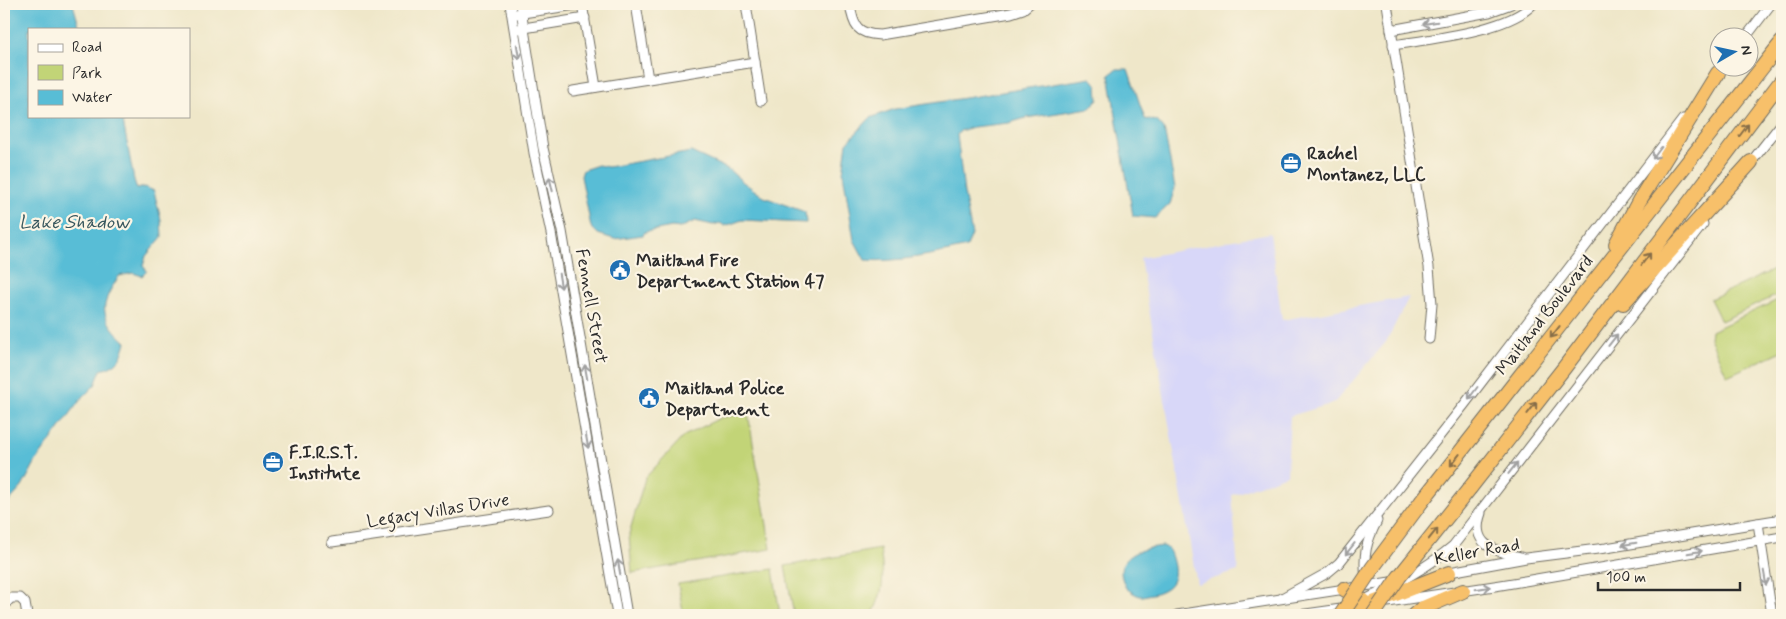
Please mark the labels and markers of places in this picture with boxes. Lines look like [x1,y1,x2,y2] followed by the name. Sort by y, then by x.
[1307,142,1426,187] place label: Rachel Montanez, LLC
[1279,151,1303,175] office icon: Rachel Montanez, LLC
[636,249,824,294] place label: Maitland Fire Department Station 47
[608,258,632,282] public building icon: Maitland Fire Department Station 47
[665,377,785,422] place label: Maitland Police Department
[637,386,661,410] public building icon: Maitland Police Department
[289,441,361,486] place label: F.I.R.S.T. Institute
[261,450,285,474] office icon: F.I.R.S.T. Institute

